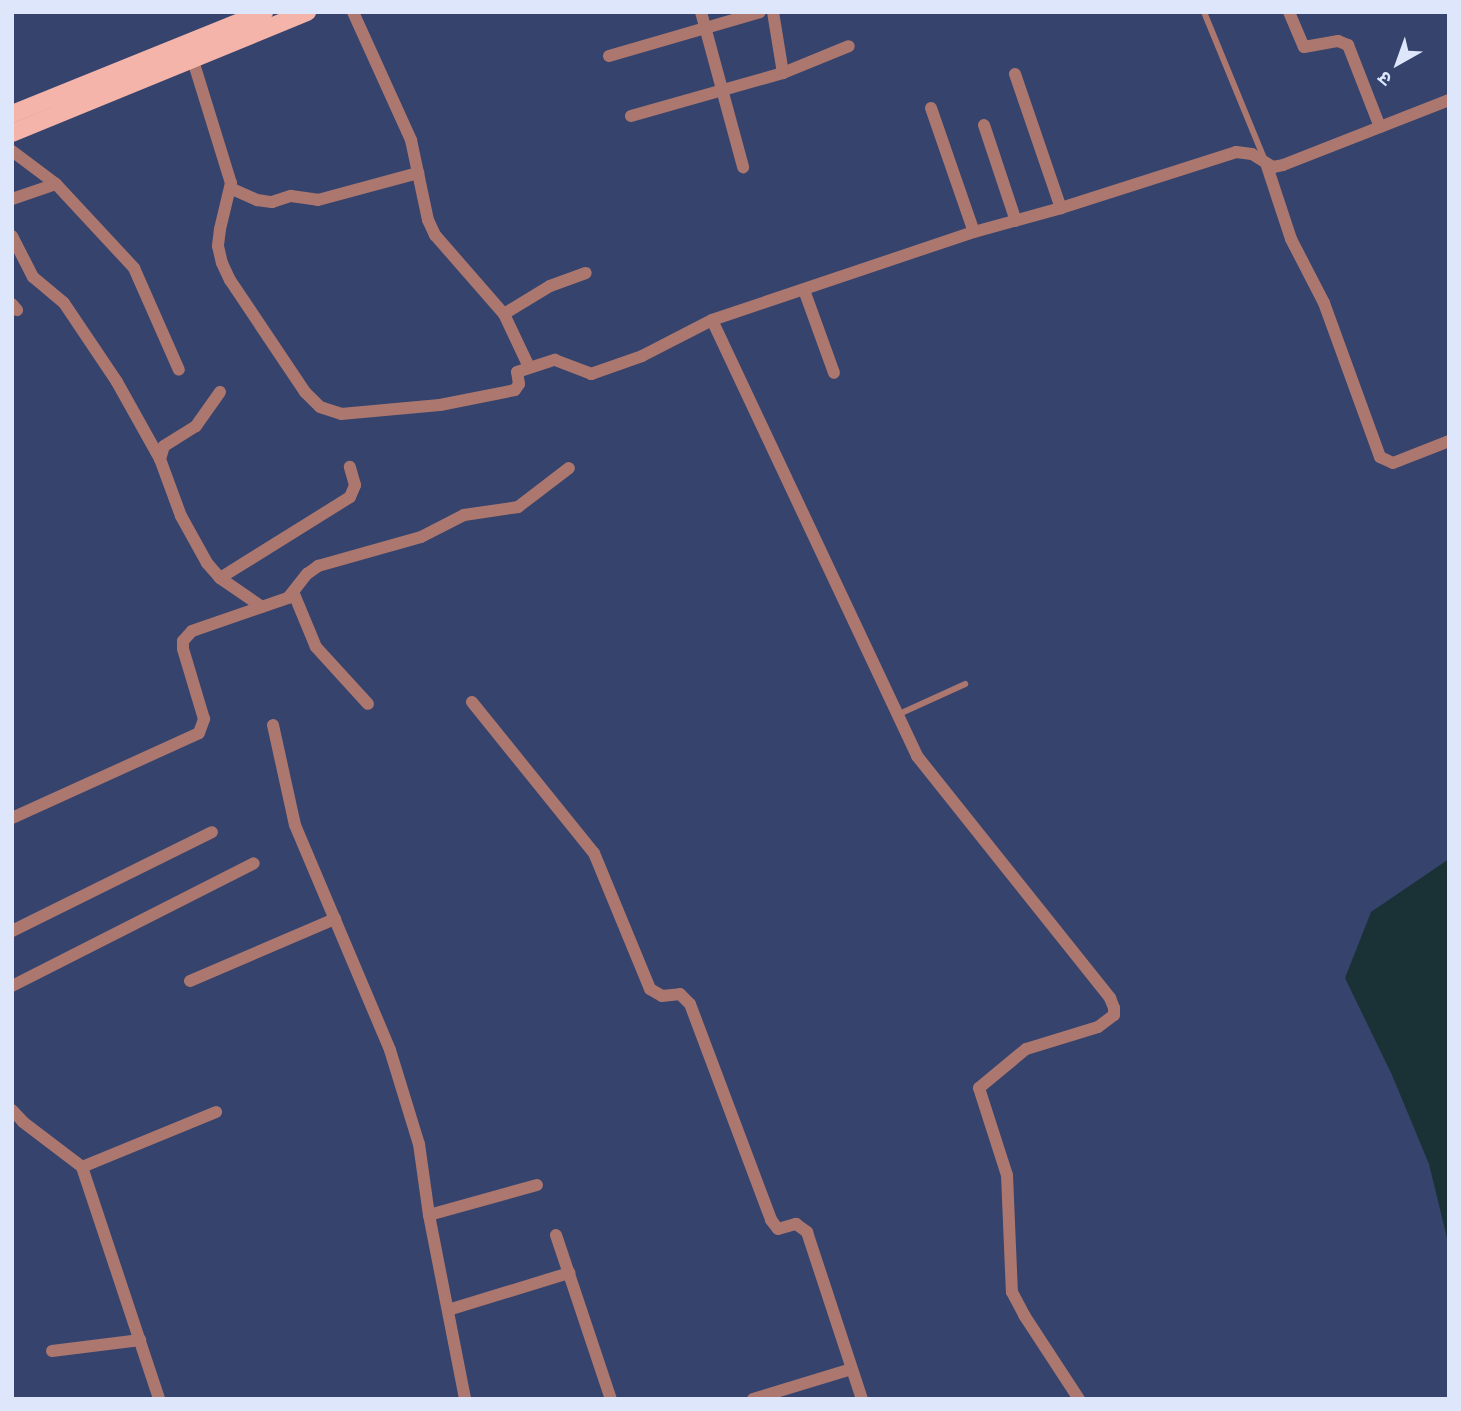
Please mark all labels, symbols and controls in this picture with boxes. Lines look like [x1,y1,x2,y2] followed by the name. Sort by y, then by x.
[1363,28,1433,98] north arrow
[1373,67,1396,92] text: उ

